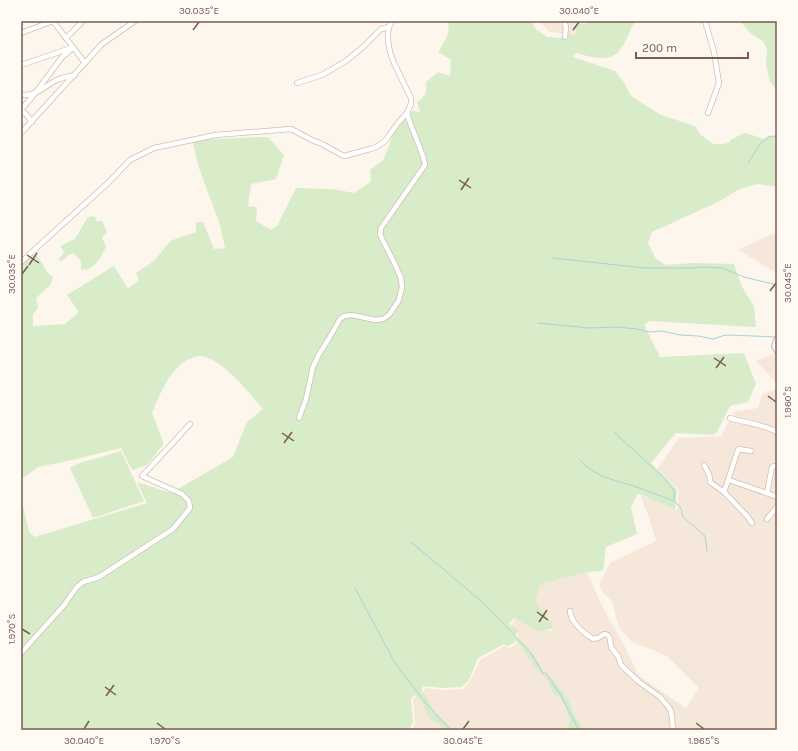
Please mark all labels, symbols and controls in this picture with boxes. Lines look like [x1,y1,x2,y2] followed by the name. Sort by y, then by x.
[179,5,219,17] text: 30.035°E
[559,5,599,17] text: 30.040°E
[636,34,748,60] scale bar
[642,41,677,55] text: 200 m
[6,254,18,294] text: 30.035°E
[782,263,794,303] text: 30.045°E
[782,386,794,418] text: 1.960°S
[6,614,18,644] text: 1.970°S
[64,735,104,747] text: 30.040°E
[150,735,180,747] text: 1.970°S
[443,735,483,747] text: 30.045°E
[688,735,720,747] text: 1.965°S

